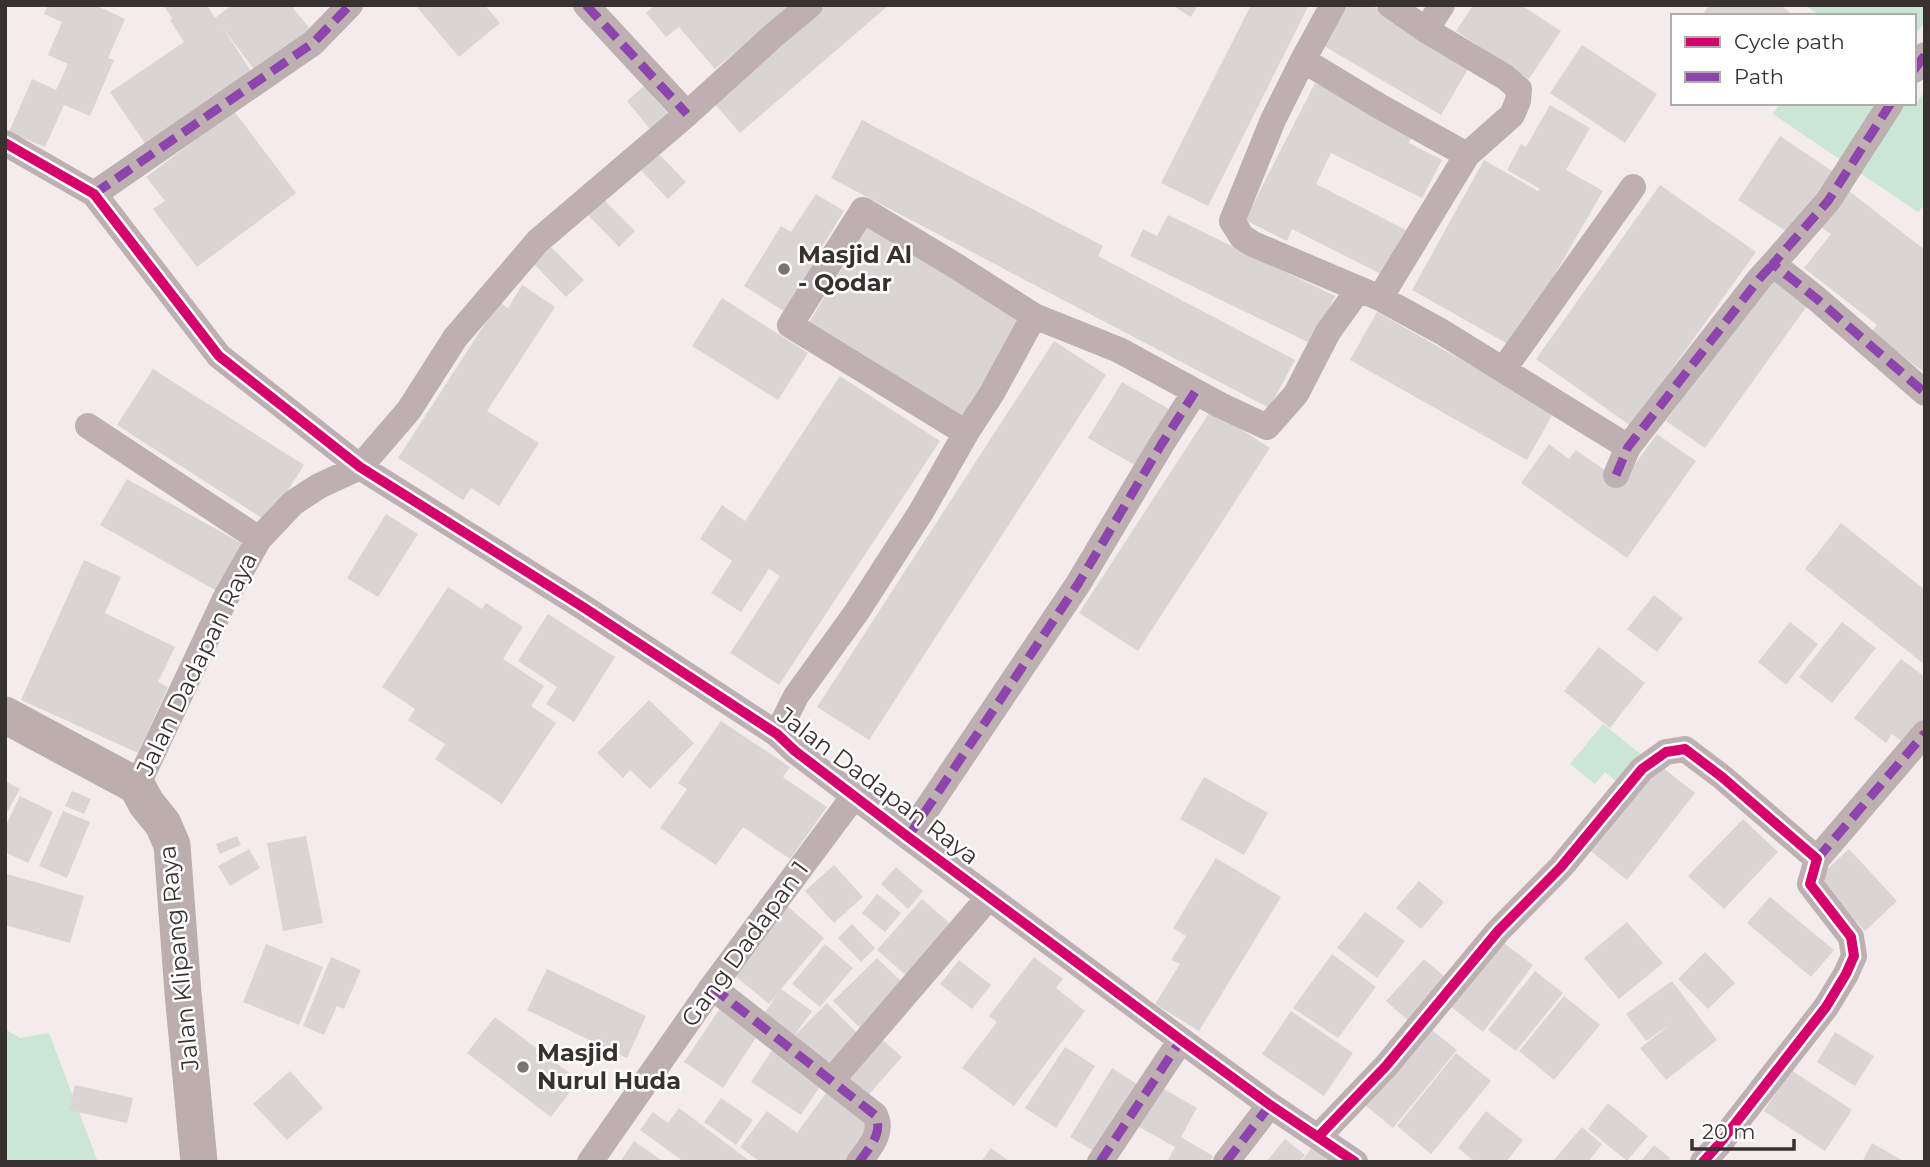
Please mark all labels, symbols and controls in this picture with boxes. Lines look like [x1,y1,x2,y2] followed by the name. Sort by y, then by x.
[1671,14,1916,105] legend
[1734,29,1845,54] text: Cycle path
[1734,64,1784,89] text: Path
[798,240,912,297] place label: Masjid Al - Qodar
[776,261,792,277] marker: Masjid Al - Qodar
[130,548,263,781] street label: Jalan Dadapan Raya
[771,700,985,871] street label: Jalan Dadapan Raya
[152,844,205,1073] street label: Jalan Klipang Raya
[675,855,814,1032] street label: Gang Dadapan 1
[537,1038,681,1095] place label: Masjid Nurul Huda
[515,1059,531,1075] marker: Masjid Nurul Huda
[1692,1108,1794,1152] scale bar
[1702,1119,1756,1144] text: 20 m

